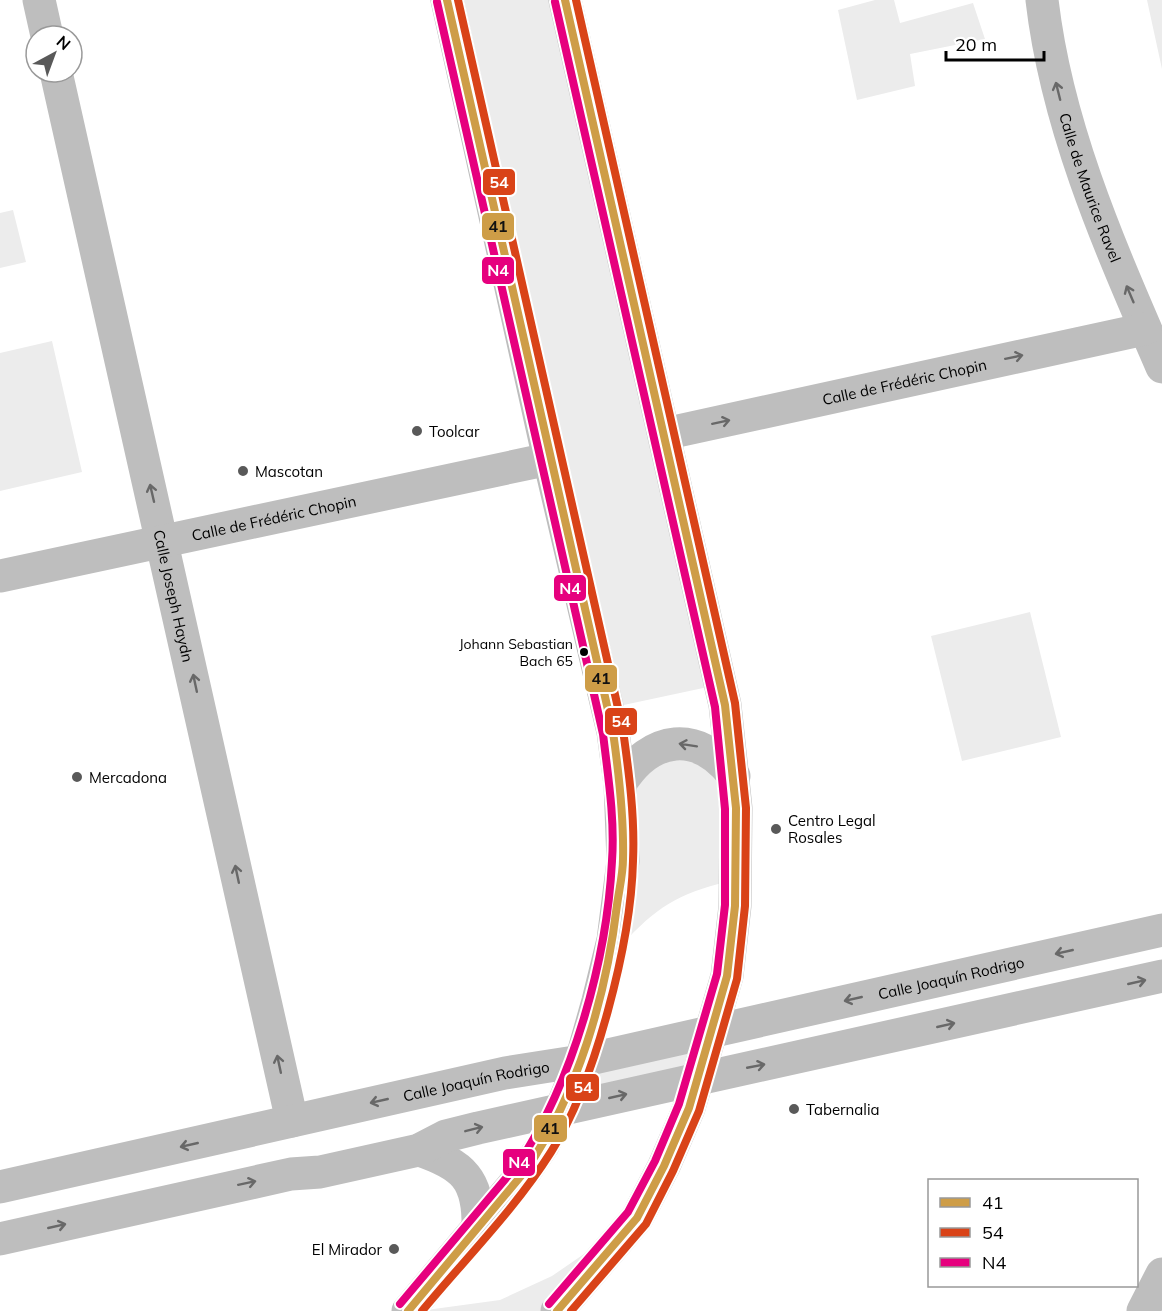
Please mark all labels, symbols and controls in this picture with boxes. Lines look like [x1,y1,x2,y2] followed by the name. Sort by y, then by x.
[24,24,84,84] north arrow
[946,24,1044,62] scale bar
[53,31,75,54] text: N
[955,33,997,56] text: 20 m
[1052,82,1064,101] one-way arrow
[1056,110,1126,265] street label: Calle de Maurice Ravel
[482,168,516,196] line badge: 54
[489,172,509,192] text: 54
[481,212,515,241] line badge: 41
[488,216,508,236] text: 41
[481,256,515,285] line badge: N4
[487,260,509,280] text: N4
[1124,286,1136,304] one-way arrow
[1004,351,1023,363] one-way arrow
[820,354,988,409] street label: Calle de Frédéric Chopin
[711,415,730,427] one-way arrow
[429,422,480,441] place label: Toolcar
[410,424,424,438] marker: Toolcar
[255,462,323,481] place label: Mascotan
[236,464,250,478] marker: Mascotan
[146,484,158,503] one-way arrow
[190,491,358,544] street label: Calle de Frédéric Chopin
[150,528,198,664] street label: Calle Joseph Haydn
[553,574,587,602] line badge: N4
[559,578,581,598] text: N4
[459,635,573,670] place label: Johann Sebastian Bach 65
[578,646,590,658] marker: Johann Sebastian Bach 65
[584,664,618,693] line badge: 41
[591,668,611,688] text: 41
[188,674,200,693] one-way arrow
[604,707,638,736] line badge: 54
[611,711,631,731] text: 54
[679,739,698,750] one-way arrow
[89,768,167,787] place label: Mercadona
[70,770,84,784] marker: Mercadona
[788,811,876,847] place label: Centro Legal Rosales
[769,822,783,836] marker: Centro Legal Rosales
[230,864,242,883] one-way arrow
[1055,947,1074,958] one-way arrow
[876,952,1026,1003] street label: Calle Joaquín Rodrigo
[1126,976,1146,987] one-way arrow
[844,994,863,1006] one-way arrow
[937,1018,956,1030] one-way arrow
[272,1055,284,1074] one-way arrow
[401,1057,551,1105] street label: Calle Joaquín Rodrigo
[745,1060,765,1071] one-way arrow
[565,1073,600,1102] line badge: 54
[573,1077,593,1097] text: 54
[608,1090,628,1101] one-way arrow
[370,1096,389,1108] one-way arrow
[806,1100,879,1119] place label: Tabernalia
[787,1102,801,1116] marker: Tabernalia
[533,1114,568,1143] line badge: 41
[540,1118,560,1138] text: 41
[464,1123,483,1135] one-way arrow
[180,1140,199,1151] one-way arrow
[502,1148,536,1177] line badge: N4
[508,1152,530,1172] text: N4
[237,1177,256,1188] one-way arrow
[928,1179,1138,1287] legend
[982,1191,1004,1214] text: 41
[47,1220,66,1231] one-way arrow
[982,1221,1004,1244] text: 54
[312,1240,383,1259] place label: El Mirador
[387,1242,401,1256] marker: El Mirador
[982,1251,1006,1274] text: N4

